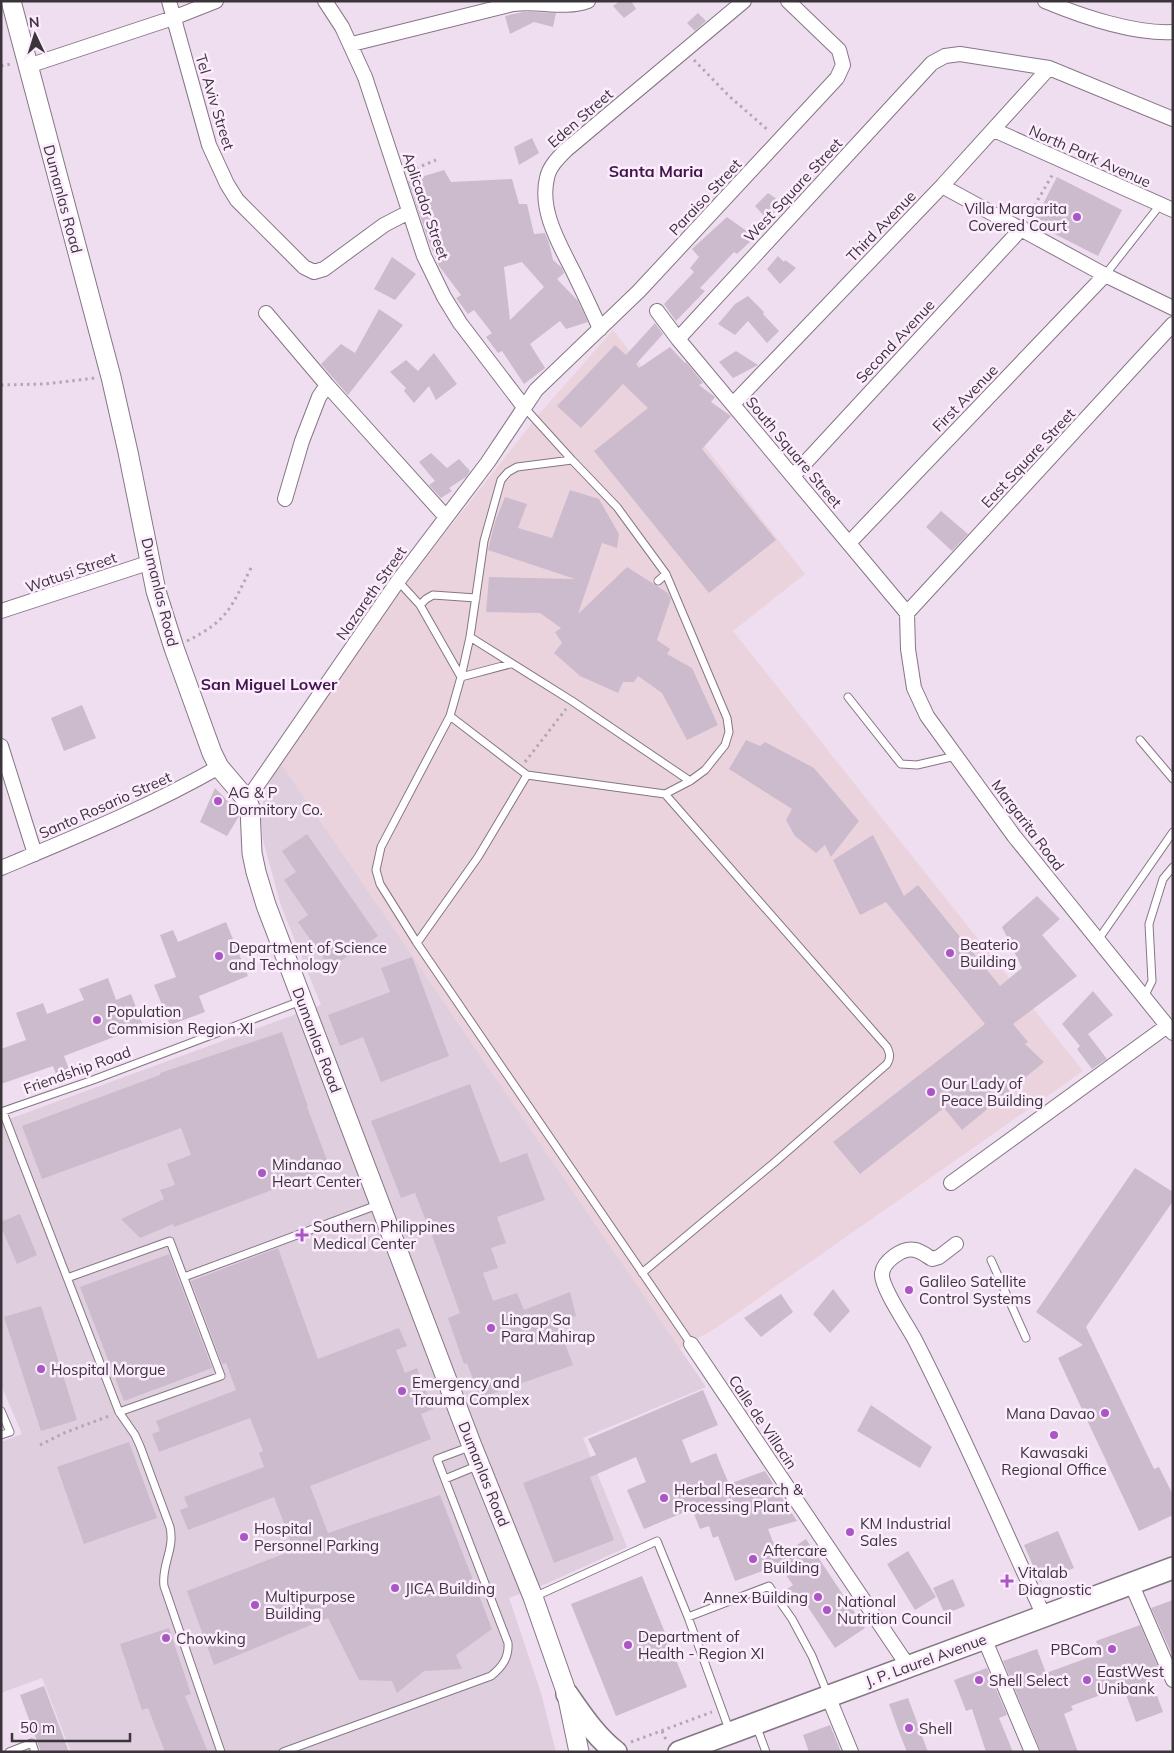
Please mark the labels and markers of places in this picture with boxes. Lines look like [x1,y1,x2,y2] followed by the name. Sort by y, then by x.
[964,199,1067,235] place label: Villa Margarita Covered Court
[1071,211,1083,223] marker: Villa Margarita Covered Court
[228,783,323,819] place label: AG & P Dormitory Co.
[212,795,224,807] marker: AG & P Dormitory Co.
[960,935,1018,971] place label: Beaterio Building
[229,938,387,974] place label: Department of Science and Technology
[944,947,956,959] marker: Beaterio Building
[213,950,225,962] marker: Department of Science and Technology
[107,1002,253,1038] place label: Population Commision Region XI
[91,1014,103,1026] marker: Population Commision Region XI
[941,1074,1043,1110] place label: Our Lady of Peace Building
[925,1086,937,1098] marker: Our Lady of Peace Building
[272,1155,362,1191] place label: Mindanao Heart Center
[256,1167,268,1179] marker: Mindanao Heart Center
[313,1217,455,1253] place label: Southern Philippines Medical Center
[295,1228,309,1242] marker: Southern Philippines Medical Center
[919,1272,1031,1308] place label: Galileo Satellite Control Systems
[903,1284,915,1296] marker: Galileo Satellite Control Systems
[501,1310,595,1346] place label: Lingap Sa Para Mahirap
[485,1322,497,1334] marker: Lingap Sa Para Mahirap
[51,1360,165,1379] place label: Hospital Morgue
[35,1363,47,1375] marker: Hospital Morgue
[412,1373,529,1409] place label: Emergency and Trauma Complex
[396,1385,408,1397] marker: Emergency and Trauma Complex
[1006,1404,1095,1423] place label: Mana Davao
[1099,1407,1111,1419] marker: Mana Davao
[1048,1429,1060,1441] marker: Kawasaki Regional Office
[1001,1443,1107,1479] place label: Kawasaki Regional Office
[674,1480,804,1516] place label: Herbal Research & Processing Plant
[658,1492,670,1504] marker: Herbal Research & Processing Plant
[860,1514,951,1550] place label: KM Industrial Sales
[254,1519,379,1555] place label: Hospital Personnel Parking
[844,1526,856,1538] marker: KM Industrial Sales
[238,1531,250,1543] marker: Hospital Personnel Parking
[763,1541,827,1577] place label: Aftercare Building
[747,1553,759,1565] marker: Aftercare Building
[1018,1563,1092,1599] place label: Vitalab Diagnostic
[1000,1574,1014,1588] marker: Vitalab Diagnostic
[405,1579,495,1598] place label: JICA Building
[389,1582,401,1594] marker: JICA Building
[265,1587,355,1623] place label: Multipurpose Building
[703,1588,808,1607] place label: Annex Building
[812,1591,824,1603] marker: Annex Building
[837,1592,952,1628] place label: National Nutrition Council
[249,1599,261,1611] marker: Multipurpose Building
[821,1604,833,1616] marker: National Nutrition Council
[638,1627,764,1663] place label: Department of Health - Region XI
[176,1629,246,1648] place label: Chowking
[160,1632,172,1644] marker: Chowking
[622,1639,634,1651] marker: Department of Health - Region XI
[1051,1640,1102,1659] place label: PBCom
[1106,1643,1118,1655] marker: PBCom
[1097,1662,1164,1698] place label: EastWest Unibank
[989,1671,1068,1690] place label: Shell Select
[973,1674,985,1686] marker: Shell Select
[1081,1674,1093,1686] marker: EastWest Unibank
[919,1719,952,1738] place label: Shell
[903,1722,915,1734] marker: Shell

